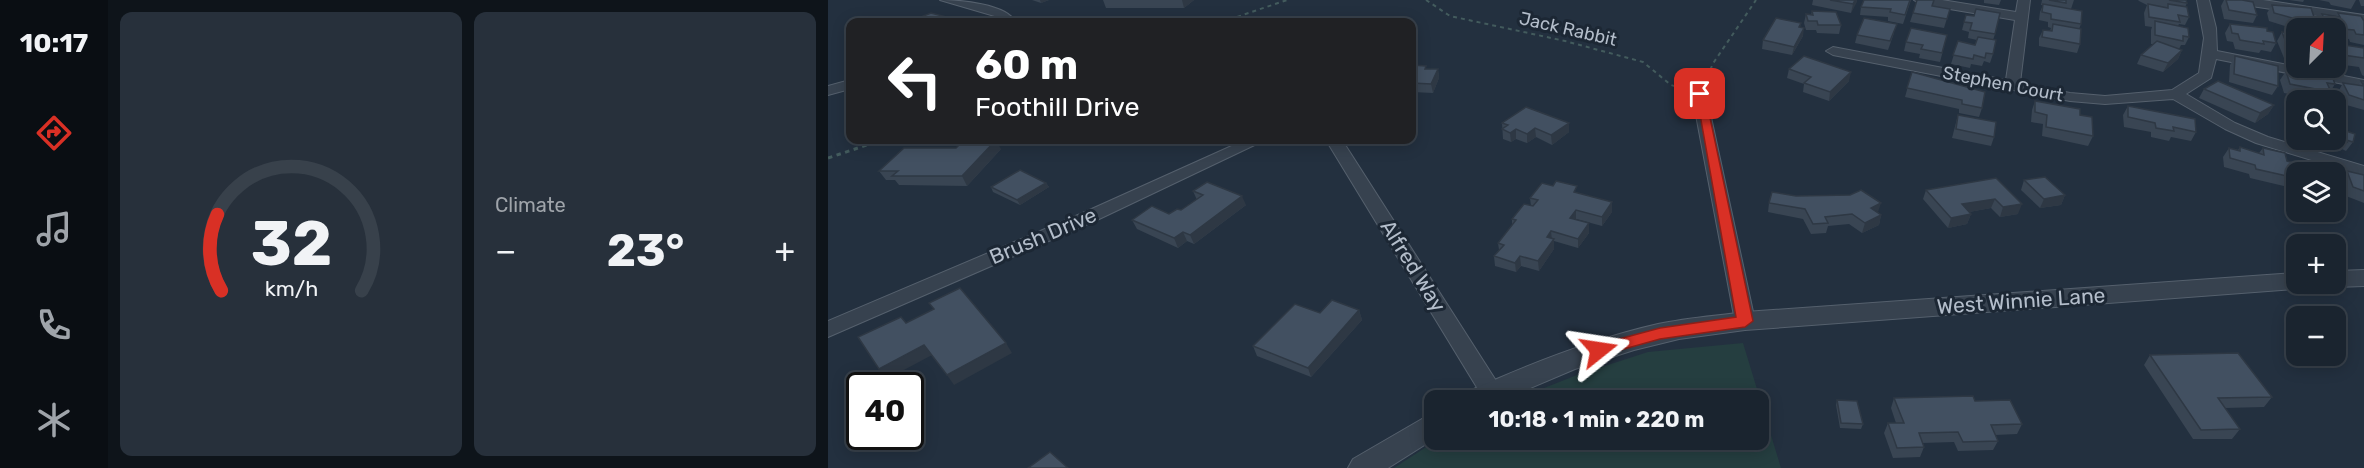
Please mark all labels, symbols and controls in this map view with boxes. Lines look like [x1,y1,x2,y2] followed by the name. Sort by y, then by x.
[1517,7,1619,51] street label: Jack Rabbit
[2286,18,2346,78] north arrow
[2286,18,2346,366] map controls
[20,27,88,59] text: 10:17
[975,40,1078,90] text: 60 m
[876,42,954,120] icon: left
[1941,62,2065,106] street label: Stephen Court
[1674,68,1725,119] pin
[1683,77,1716,110] icon: arrive
[2286,90,2346,150] button: search
[975,91,1140,123] text: Foothill Drive
[33,112,75,154] icon: directions
[2286,162,2346,222] button: layers
[495,193,566,217] text: Climate
[986,202,1100,269] street label: Brush Drive
[250,207,332,281] text: 32
[33,208,75,250] icon: music
[1375,215,1452,317] street label: Alfred Way
[607,224,684,277] text: 23°
[495,231,516,270] text: −
[774,231,795,270] text: +
[2286,234,2346,294] button: +
[264,276,318,301] text: km/h
[1936,282,2106,319] street label: West Winnie Lane
[33,304,75,346] icon: phone
[2286,306,2346,366] button: −
[1567,318,1631,382] position arrow
[846,372,924,450] speed limit sign: 40
[33,399,75,441] icon: climate
[1488,406,1705,433] text: 10:18 · 1 min · 220 m

